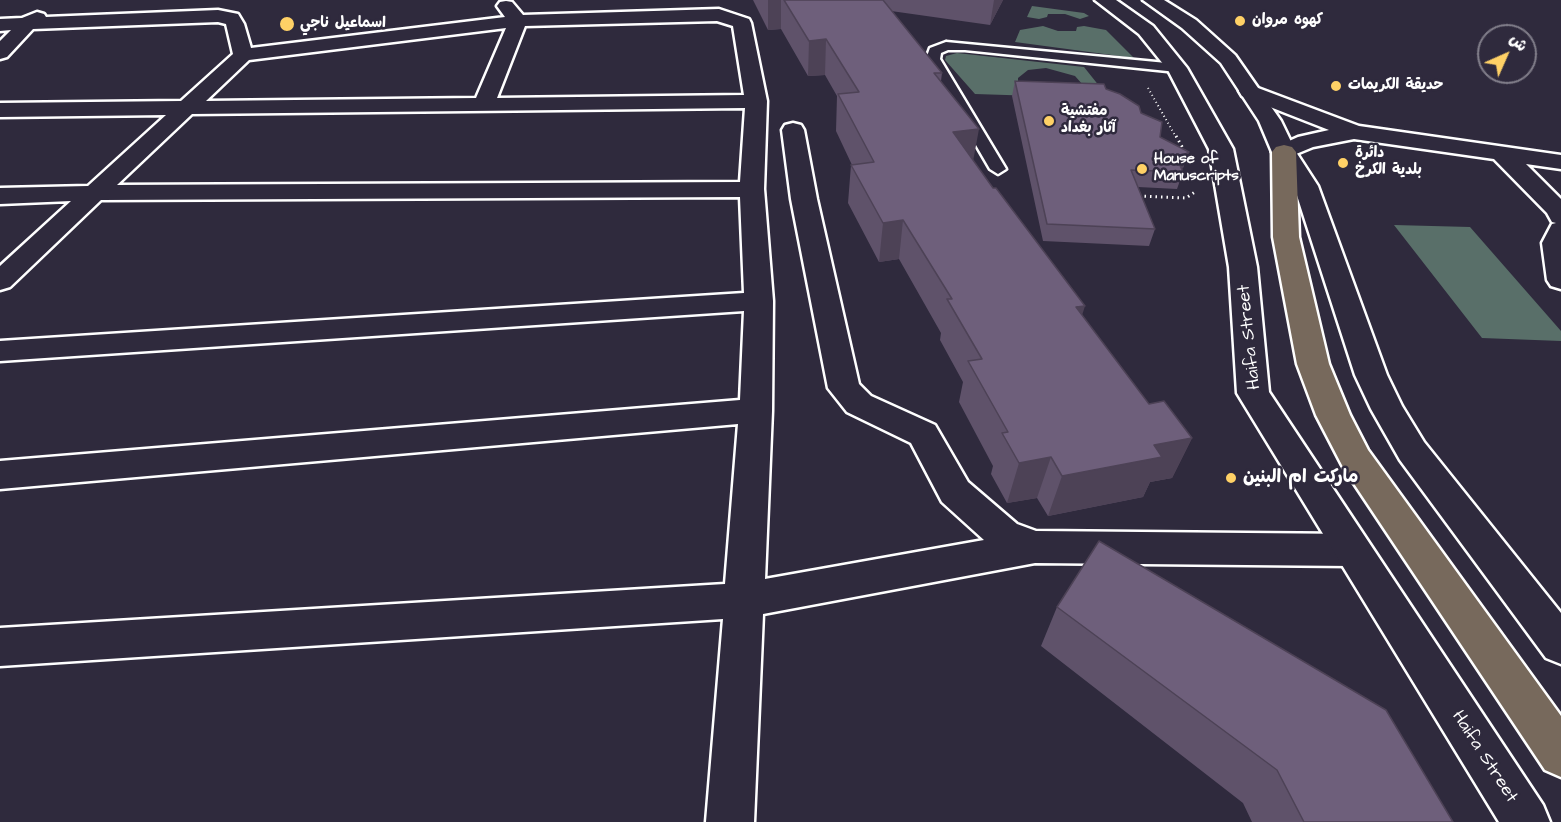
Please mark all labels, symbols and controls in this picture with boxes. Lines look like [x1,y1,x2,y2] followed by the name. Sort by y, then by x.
[1252,12,1323,30] place label: كهوه مروان
[1233,14,1247,28] marker: كهوه مروان
[278,15,296,33] marker: اسماعيل ناجي
[300,15,386,33] place label: اسماعيل ناجي
[1477,24,1537,84] north arrow
[1504,29,1532,57] text: ش
[1348,77,1443,95] place label: حديقة الكريمات
[1329,79,1343,93] marker: حديقة الكريمات
[1061,103,1116,138] place label: مفتشية آثار بغداد
[1042,114,1056,128] marker: مفتشية آثار بغداد
[1355,145,1422,180] place label: دائرة بلدية الكرخ
[1154,151,1239,186] place label: House of Manuscripts
[1336,156,1350,170] marker: دائرة بلدية الكرخ
[1135,162,1149,176] marker: House of Manuscripts
[1234,283,1266,391] street label: Haifa Street
[1243,467,1358,489] place label: ماركت ام البنين
[1224,471,1238,485] marker: ماركت ام البنين
[1446,707,1522,807] street label: Haifa Street

